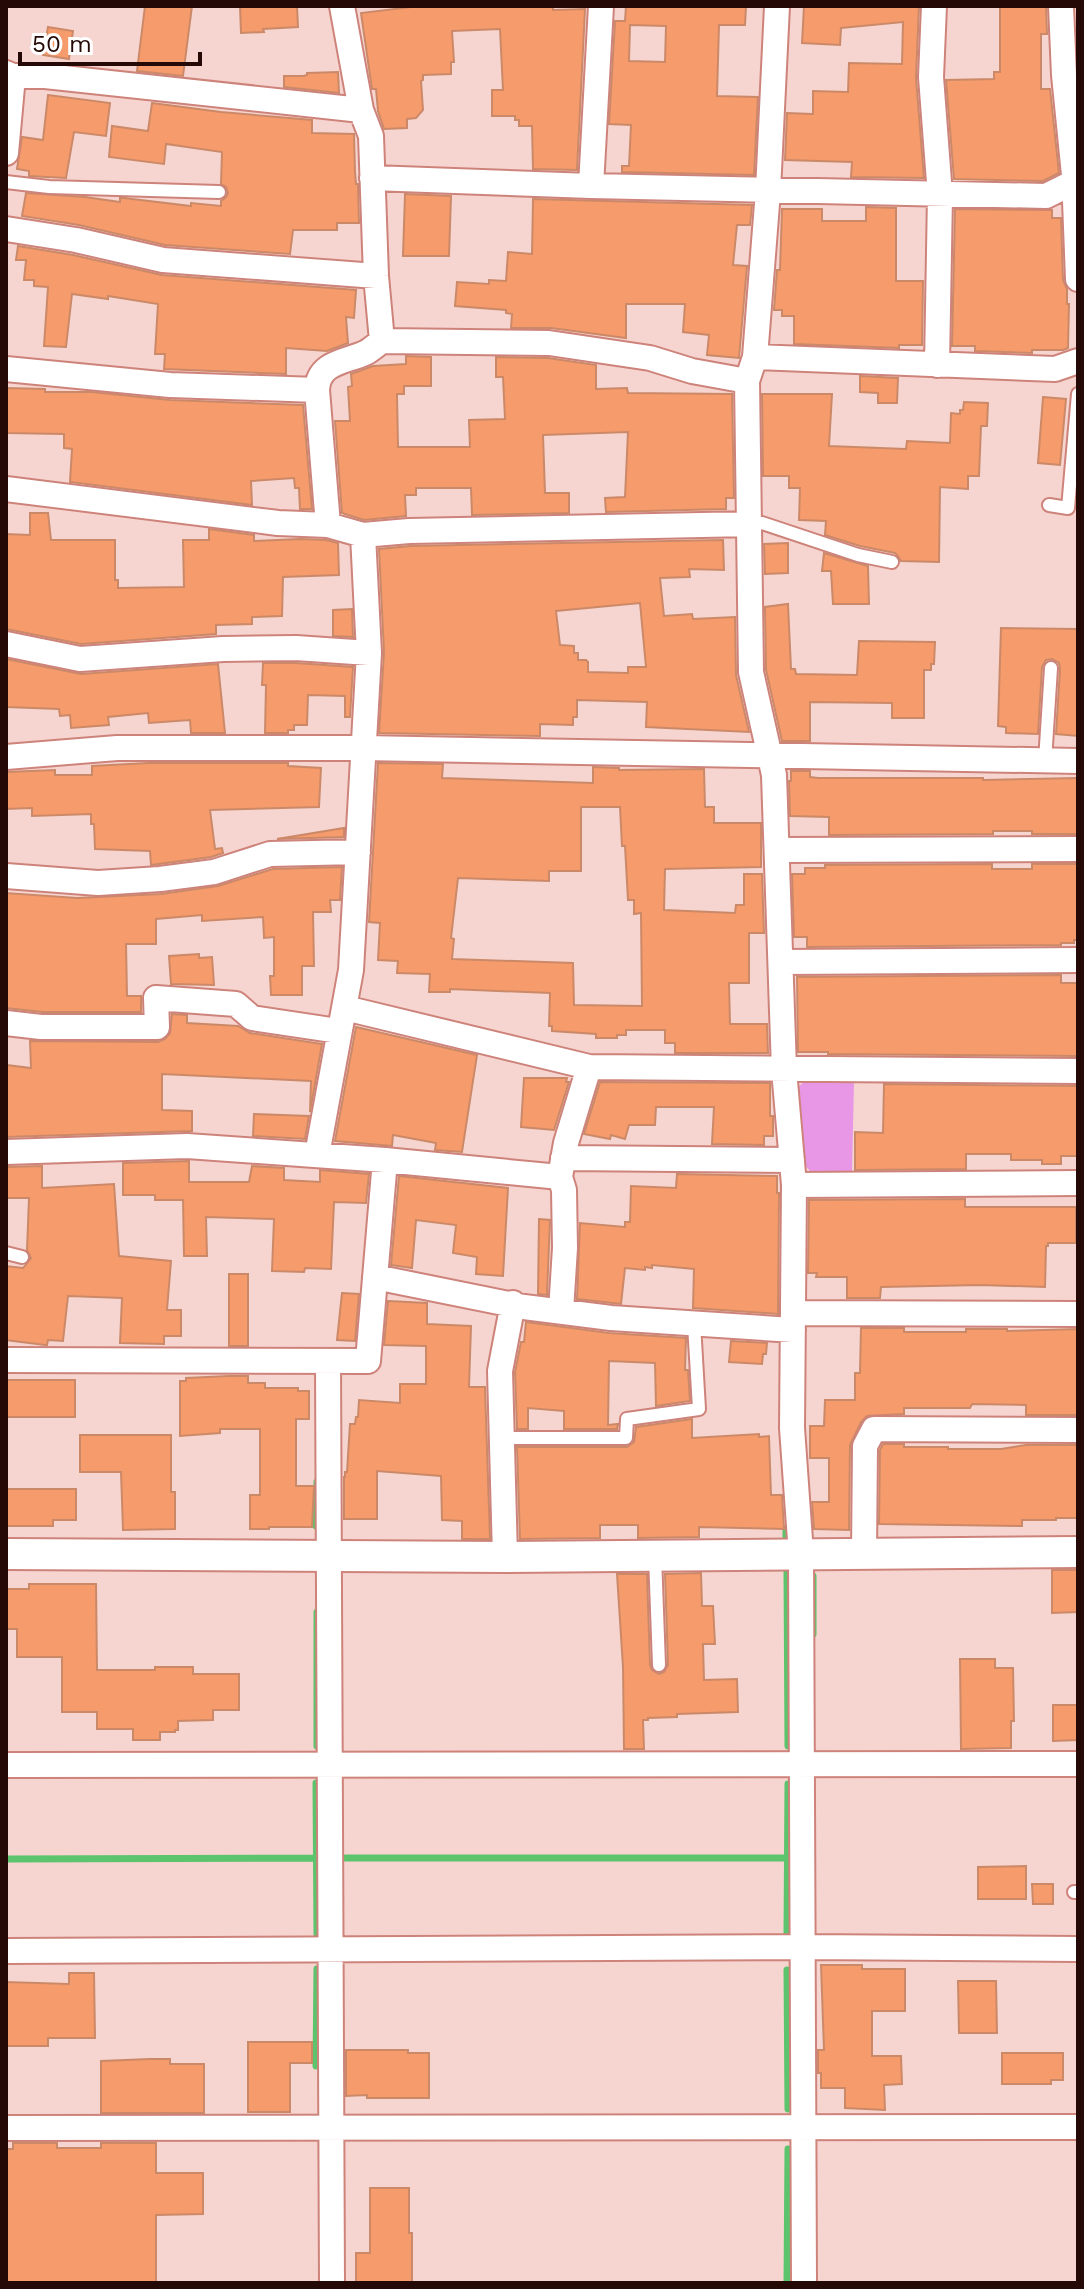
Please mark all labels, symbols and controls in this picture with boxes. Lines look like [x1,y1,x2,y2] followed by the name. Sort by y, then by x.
[20,16,200,66] scale bar
[32,30,92,58] text: 50 m

